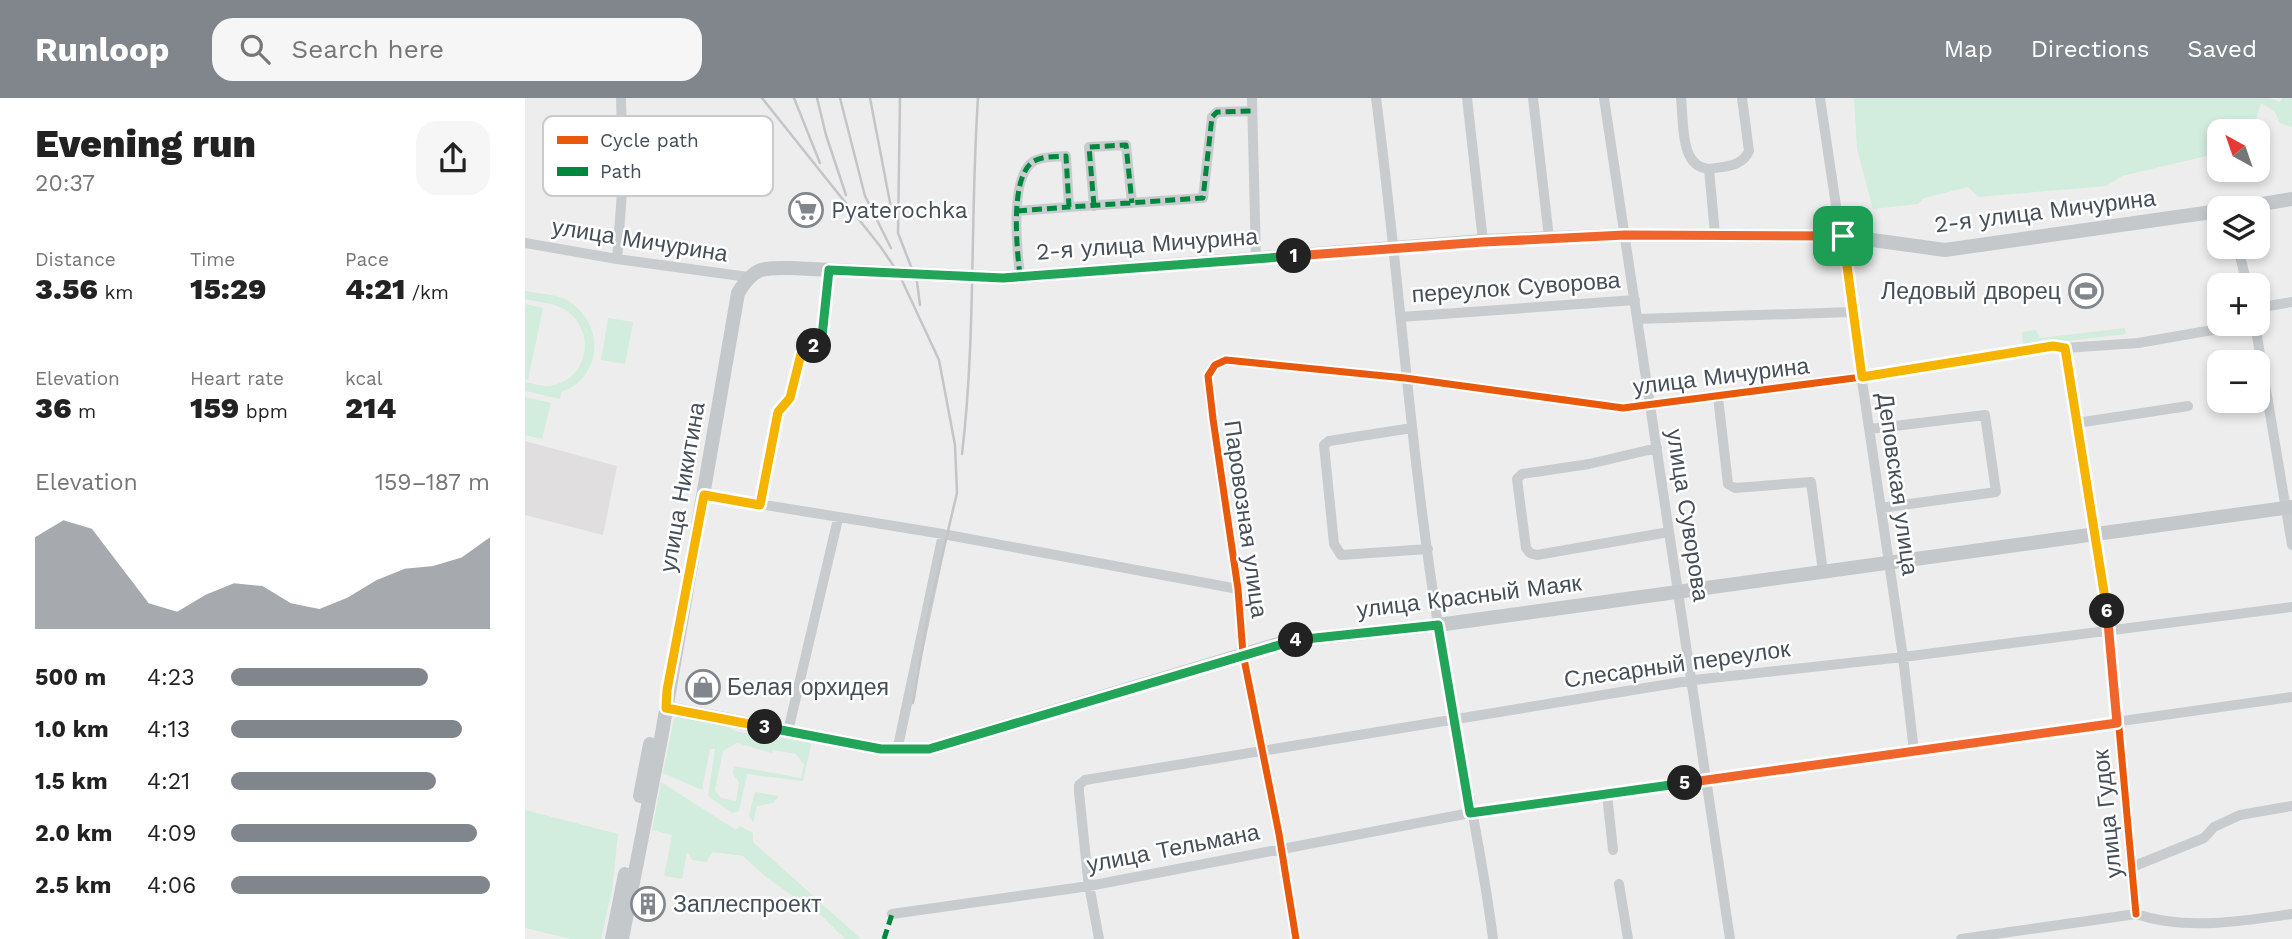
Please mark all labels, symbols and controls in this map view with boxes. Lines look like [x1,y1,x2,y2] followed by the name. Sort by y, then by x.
[212,18,702,81] search box
[35,30,170,69] text: Runloop
[236,30,274,68] icon: search
[292,34,444,64] text: Search here
[1944,35,1993,63] text: Map
[2031,35,2149,63] text: Directions
[2187,35,2257,63] text: Saved
[543,116,773,196] legend
[2207,119,2270,182] north arrow
[2207,119,2270,413] map controls
[416,121,490,195] button: share
[35,122,256,166] text: Evening run
[600,129,699,152] text: Cycle path
[600,160,642,183] text: Path
[35,170,95,197] text: 20:37
[1933,185,2157,238] street label: 2-я улица Мичурина
[787,191,825,229] supermarket icon: Pyaterochka
[2207,196,2270,259] button: layers
[831,197,968,224] place label: Pyaterochka
[1813,206,1873,266] pin
[550,213,730,268] street label: улица Мичурина
[1824,217,1862,255] icon: arrive
[1035,223,1259,266] street label: 2-я улица Мичурина
[1277,238,1311,274] pin: 1
[1289,244,1298,267] text: 1
[35,248,116,271] text: Distance
[190,248,235,271] text: Time
[345,248,389,271] text: Pace
[1411,267,1621,308] street label: переулок Суворова
[35,271,98,306] text: 3.56
[190,271,267,306] text: 15:29
[345,271,405,306] text: 4:21
[2067,272,2105,310] sports icon: Ледовый дворец
[2207,273,2270,336] button: +
[1881,278,2061,305] place label: Ледовый дворец
[98,281,133,304] text: km
[405,281,449,304] text: /km
[797,328,831,364] pin: 2
[808,334,819,357] text: 2
[2207,350,2270,413] button: −
[1631,352,1811,401] street label: улица Мичурина
[35,367,120,390] text: Elevation
[190,367,284,390] text: Heart rate
[345,367,383,390] text: kcal
[35,390,71,425] text: 36
[190,390,239,425] text: 159
[345,390,396,425] text: 214
[1871,391,1924,577] street label: Деповская улица
[71,400,96,423] text: m
[239,400,288,423] text: bpm
[654,400,711,574] street label: улица Никитина
[1218,419,1273,620] street label: Паровозная улица
[1661,427,1715,603] street label: улица Суворова
[35,469,138,496] text: Elevation
[375,469,490,496] text: 159–187 m
[1355,569,1584,624] street label: улица Красный Маяк
[2089,594,2125,628] pin: 6
[2101,599,2112,622] text: 6
[1279,622,1313,658] pin: 4
[1289,628,1302,651] text: 4
[1562,635,1793,694] street label: Слесарный переулок
[35,664,106,691] text: 500 m
[147,664,195,691] text: 4:23
[684,668,722,706] shop icon: Белая орхидея
[727,674,889,701] place label: Белая орхидея
[747,710,783,744] pin: 3
[759,715,770,738] text: 3
[35,716,109,743] text: 1.0 km
[147,716,190,743] text: 4:13
[2087,747,2128,880] street label: улица Гудок
[1667,766,1703,800] pin: 5
[35,768,108,795] text: 1.5 km
[147,768,190,795] text: 4:21
[1679,771,1690,794] text: 5
[1084,818,1262,878] street label: улица Тельмана
[35,820,113,847] text: 2.0 km
[147,820,196,847] text: 4:09
[35,872,111,899] text: 2.5 km
[147,872,196,899] text: 4:06
[629,885,667,923] building icon: Заплеспроект
[673,891,822,918] place label: Заплеспроект

